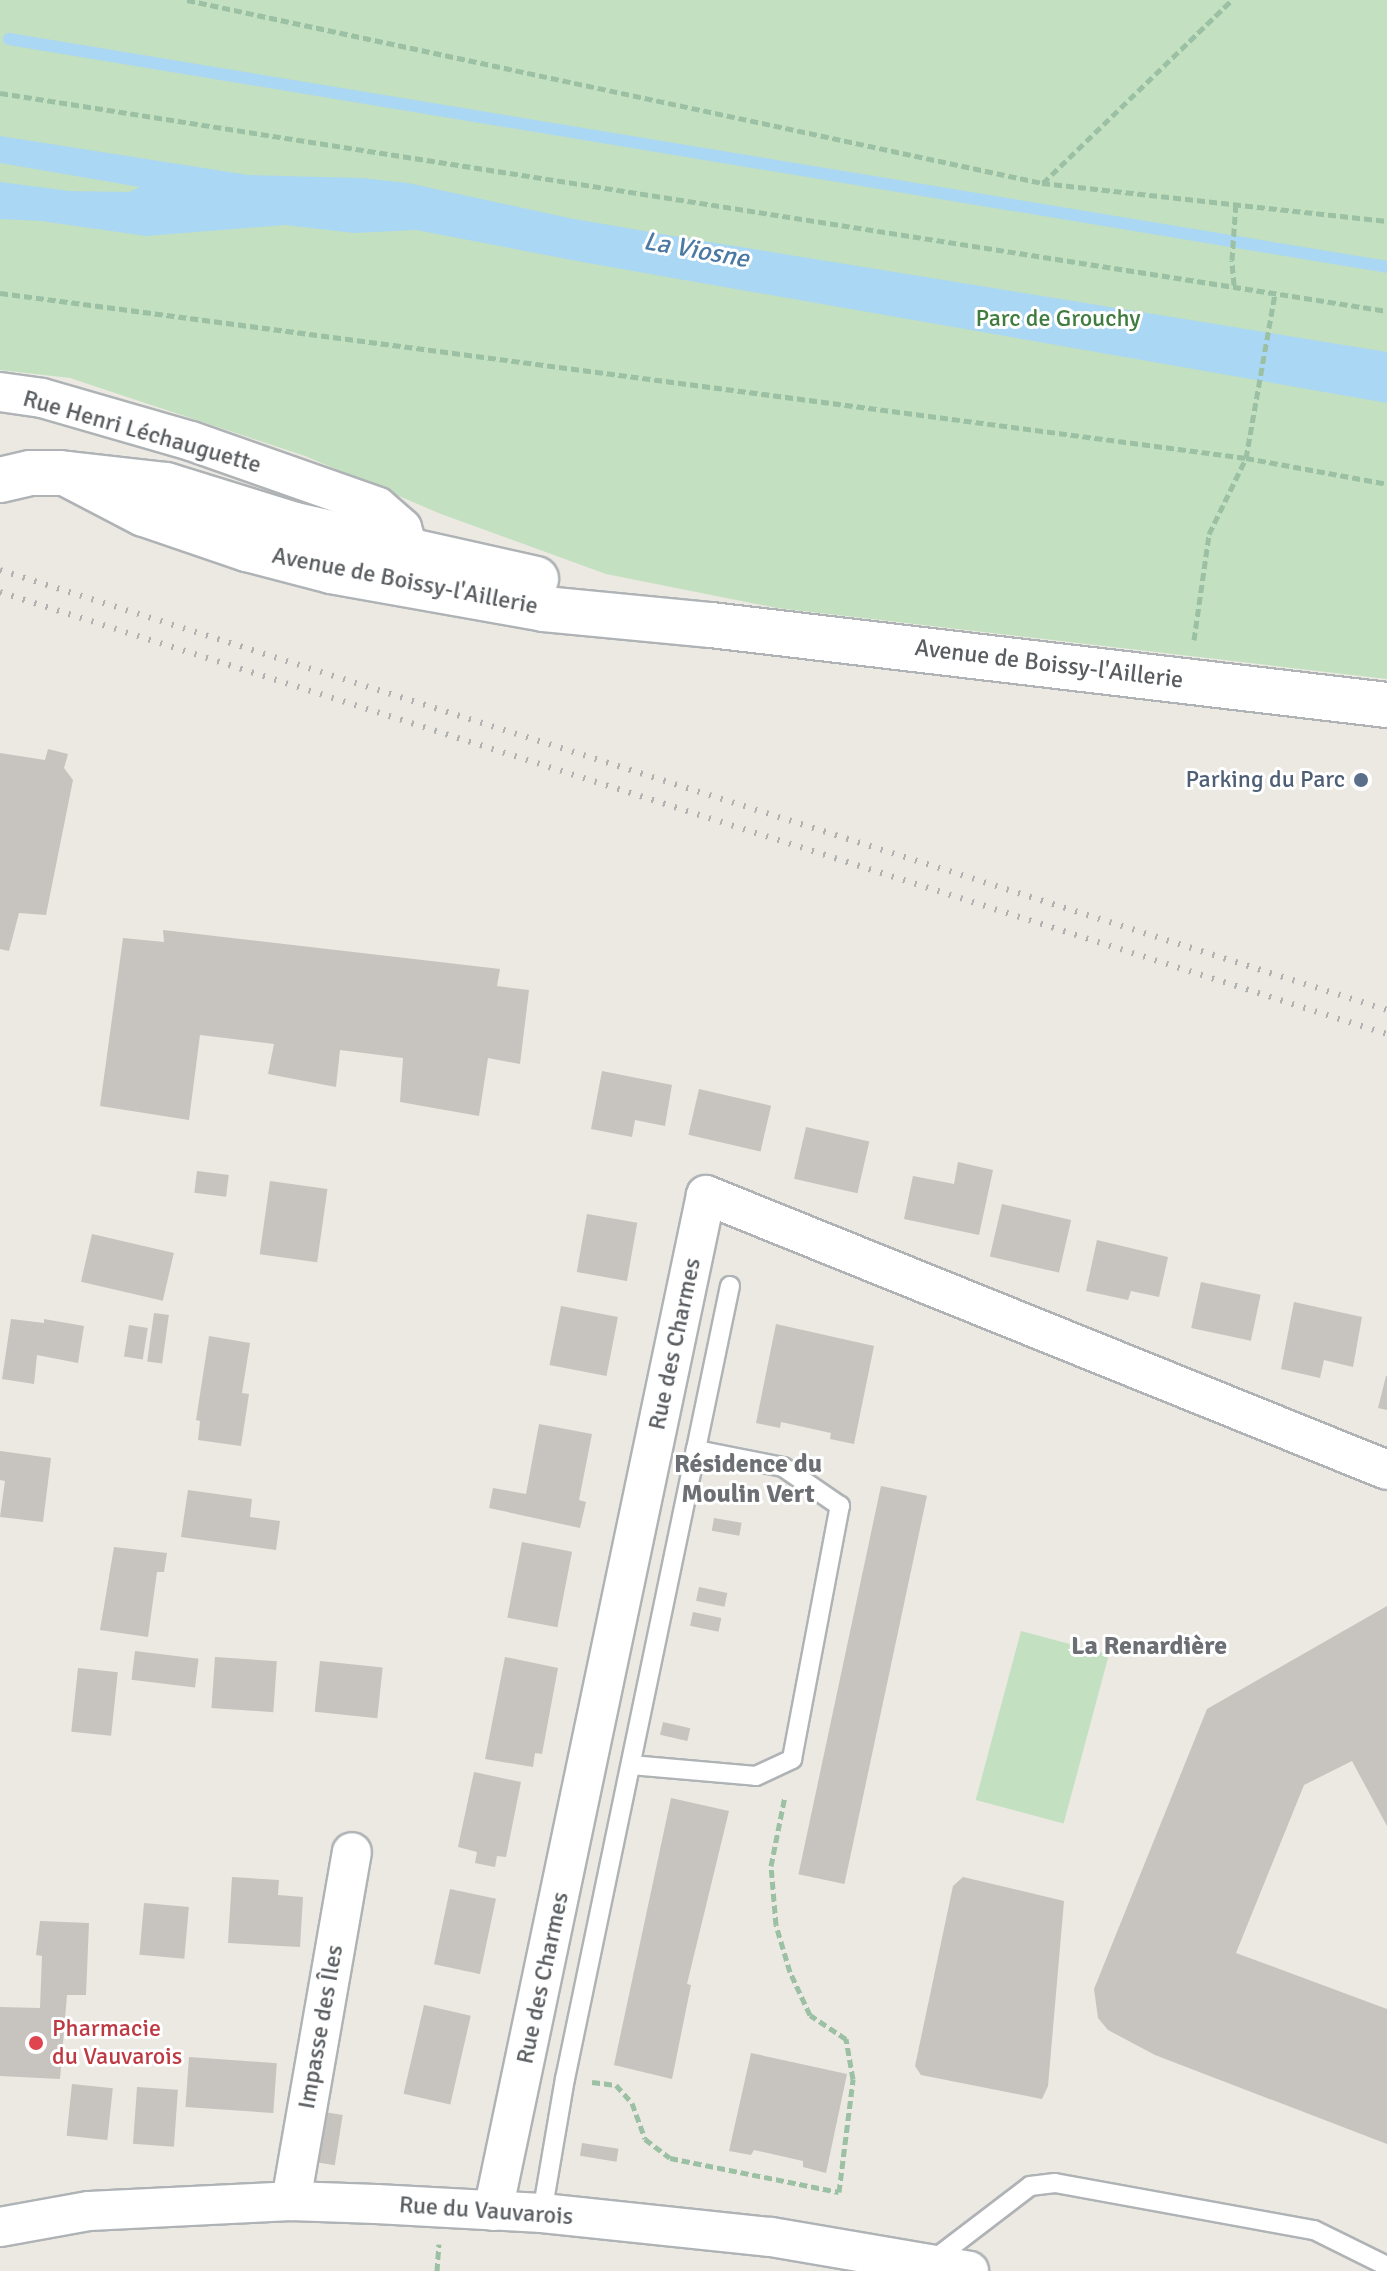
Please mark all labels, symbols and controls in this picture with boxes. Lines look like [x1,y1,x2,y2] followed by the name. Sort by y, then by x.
[641,226,751,276] water label: La Viosne
[976,305,1140,333] park label: Parc de Grouchy
[20,384,264,480] street label: Rue Henri Léchauguette
[270,541,540,621] street label: Avenue de Boissy-l'Aillerie
[913,633,1185,695] street label: Avenue de Boissy-l'Aillerie
[1185,766,1345,794] place label: Parking du Parc
[1352,771,1370,789] marker: Parking du Parc
[643,1255,707,1433] street label: Rue des Charmes
[674,1449,822,1510] district label: Résidence du Moulin Vert
[1071,1631,1227,1663] district label: La Renardière
[511,1889,575,2067] street label: Rue des Charmes
[292,1943,350,2111] street label: Impasse des Îles
[52,2015,182,2071] place label: Pharmacie du Vauvarois
[27,2034,45,2052] marker: Pharmacie du Vauvarois
[398,2191,574,2231] street label: Rue du Vauvarois

